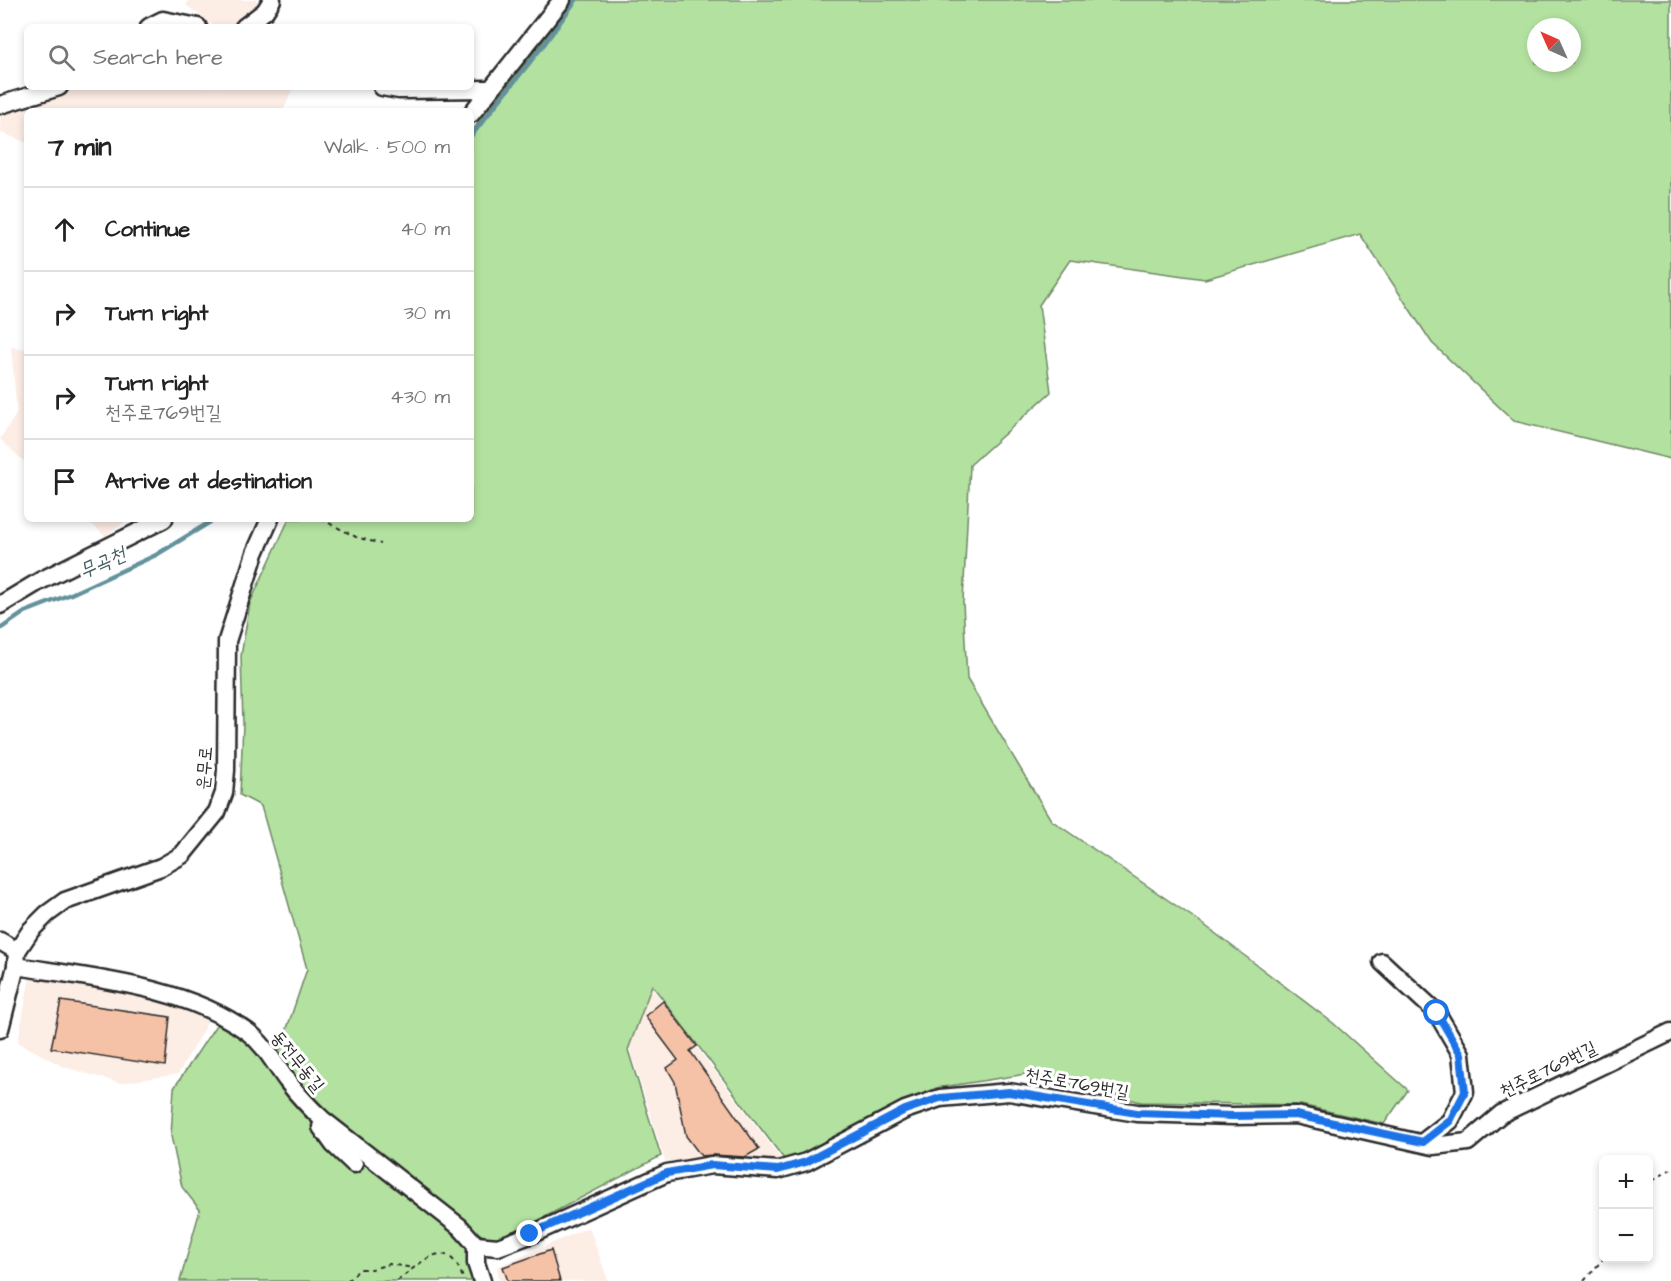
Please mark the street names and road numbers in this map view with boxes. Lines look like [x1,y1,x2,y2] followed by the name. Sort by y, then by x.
[190,745,219,791] street label: 운무로
[265,1025,330,1098] street label: 동전무동길
[1496,1035,1601,1104] street label: 천주로769번길
[1023,1062,1131,1105] street label: 천주로769번길

